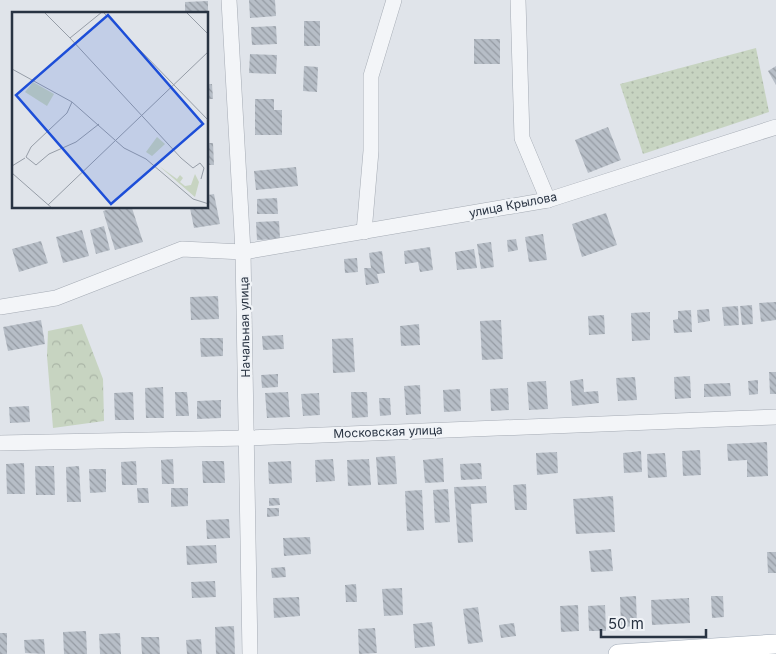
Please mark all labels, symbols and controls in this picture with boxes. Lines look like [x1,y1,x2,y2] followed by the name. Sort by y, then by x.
[12,12,209,209] inset map
[468,189,558,220] street label: улица Крылова
[236,276,253,378] street label: Начальная улица
[333,422,443,441] street label: Московская улица
[601,606,706,638] scale bar
[608,614,644,633] text: 50 m

